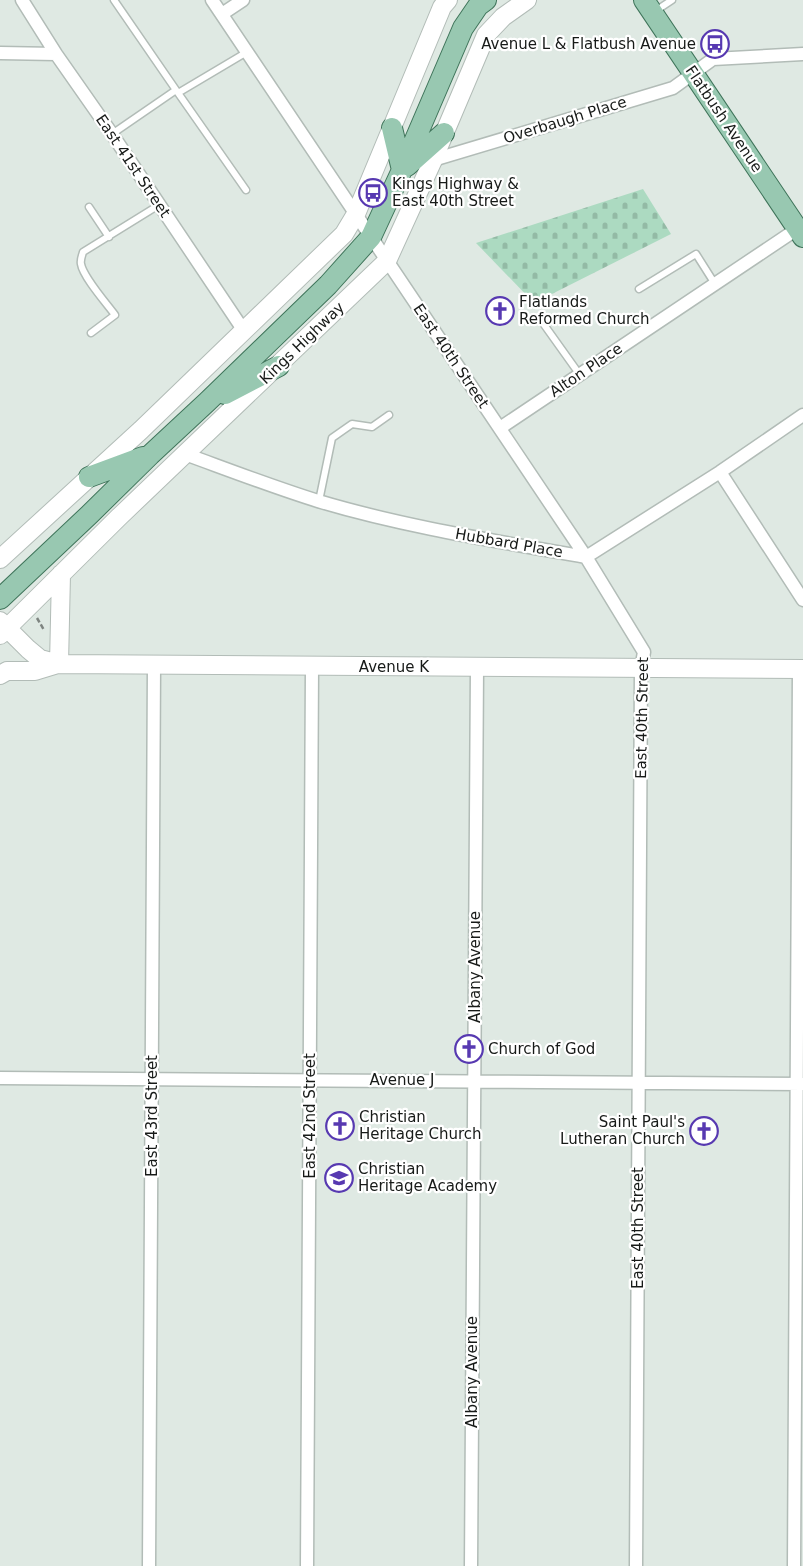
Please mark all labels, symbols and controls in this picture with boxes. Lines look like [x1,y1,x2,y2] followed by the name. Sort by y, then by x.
[700,29,730,59] bus stop icon: Avenue L & Flatbush Avenue
[481,35,696,53] place label: Avenue L & Flatbush Avenue
[682,62,766,176] street label: Flatbush Avenue
[501,93,629,147] street label: Overbaugh Place
[92,111,174,221] street label: East 41st Street
[392,175,519,210] place label: Kings Highway & East 40th Street
[358,178,388,208] bus stop icon: Kings Highway & East 40th Street
[519,293,650,328] place label: Flatlands Reformed Church
[485,296,515,326] church icon: Flatlands Reformed Church
[256,298,348,388] street label: Kings Highway
[409,300,493,412] street label: East 40th Street
[546,339,626,401] street label: Alton Place
[454,525,564,561] street label: Hubbard Place
[632,657,652,779] street label: East 40th Street
[359,658,430,676] street label: Avenue K
[466,911,484,1023] street label: Albany Avenue
[454,1034,484,1064] church icon: Church of God
[488,1040,595,1058] place label: Church of God
[301,1053,319,1179] street label: East 42nd Street
[143,1055,161,1177] street label: East 43rd Street
[370,1071,434,1089] street label: Avenue J
[359,1108,482,1143] place label: Christian Heritage Church
[325,1111,355,1141] church icon: Christian Heritage Church
[560,1113,685,1148] place label: Saint Paul's Lutheran Church
[689,1116,719,1146] church icon: Saint Paul's Lutheran Church
[358,1160,497,1195] place label: Christian Heritage Academy
[324,1163,354,1193] school or university icon: Christian Heritage Academy
[629,1167,647,1289] street label: East 40th Street
[463,1316,481,1428] street label: Albany Avenue

